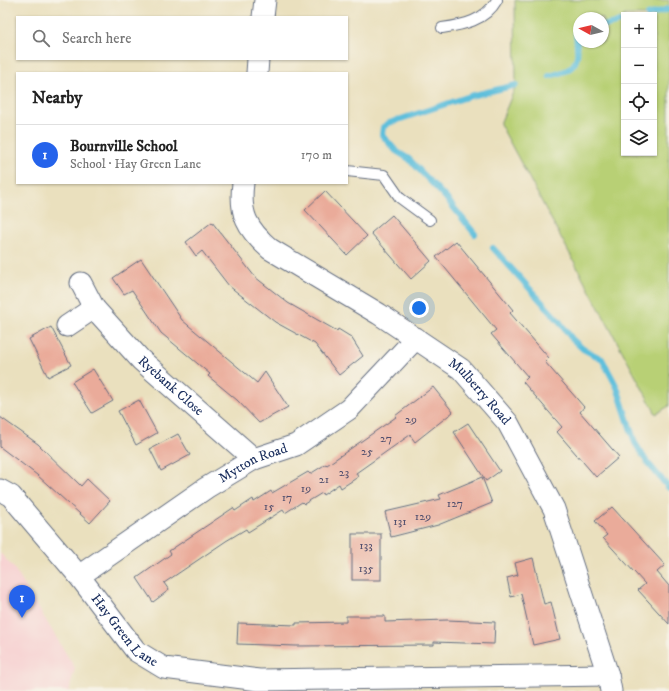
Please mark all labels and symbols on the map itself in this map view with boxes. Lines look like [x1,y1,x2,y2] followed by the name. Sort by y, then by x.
[573,12,609,48] north arrow
[409,298,429,318] your location
[134,352,208,420] street label: Ryebank Close
[445,354,515,429] street label: Mulberry Road
[405,412,417,427] house number: 29
[380,431,392,446] house number: 27
[215,440,290,487] street label: Mytton Road
[361,444,373,459] house number: 25
[339,465,349,480] house number: 23
[319,472,329,487] house number: 21
[301,481,311,496] house number: 19
[282,490,292,505] house number: 17
[447,496,463,511] house number: 127
[264,499,274,514] house number: 15
[415,509,431,524] house number: 129
[393,514,407,529] house number: 131
[359,538,373,553] house number: 133
[359,561,373,576] house number: 135
[9,585,35,618] pin: 1
[87,590,161,671] street label: Hay Green Lane

